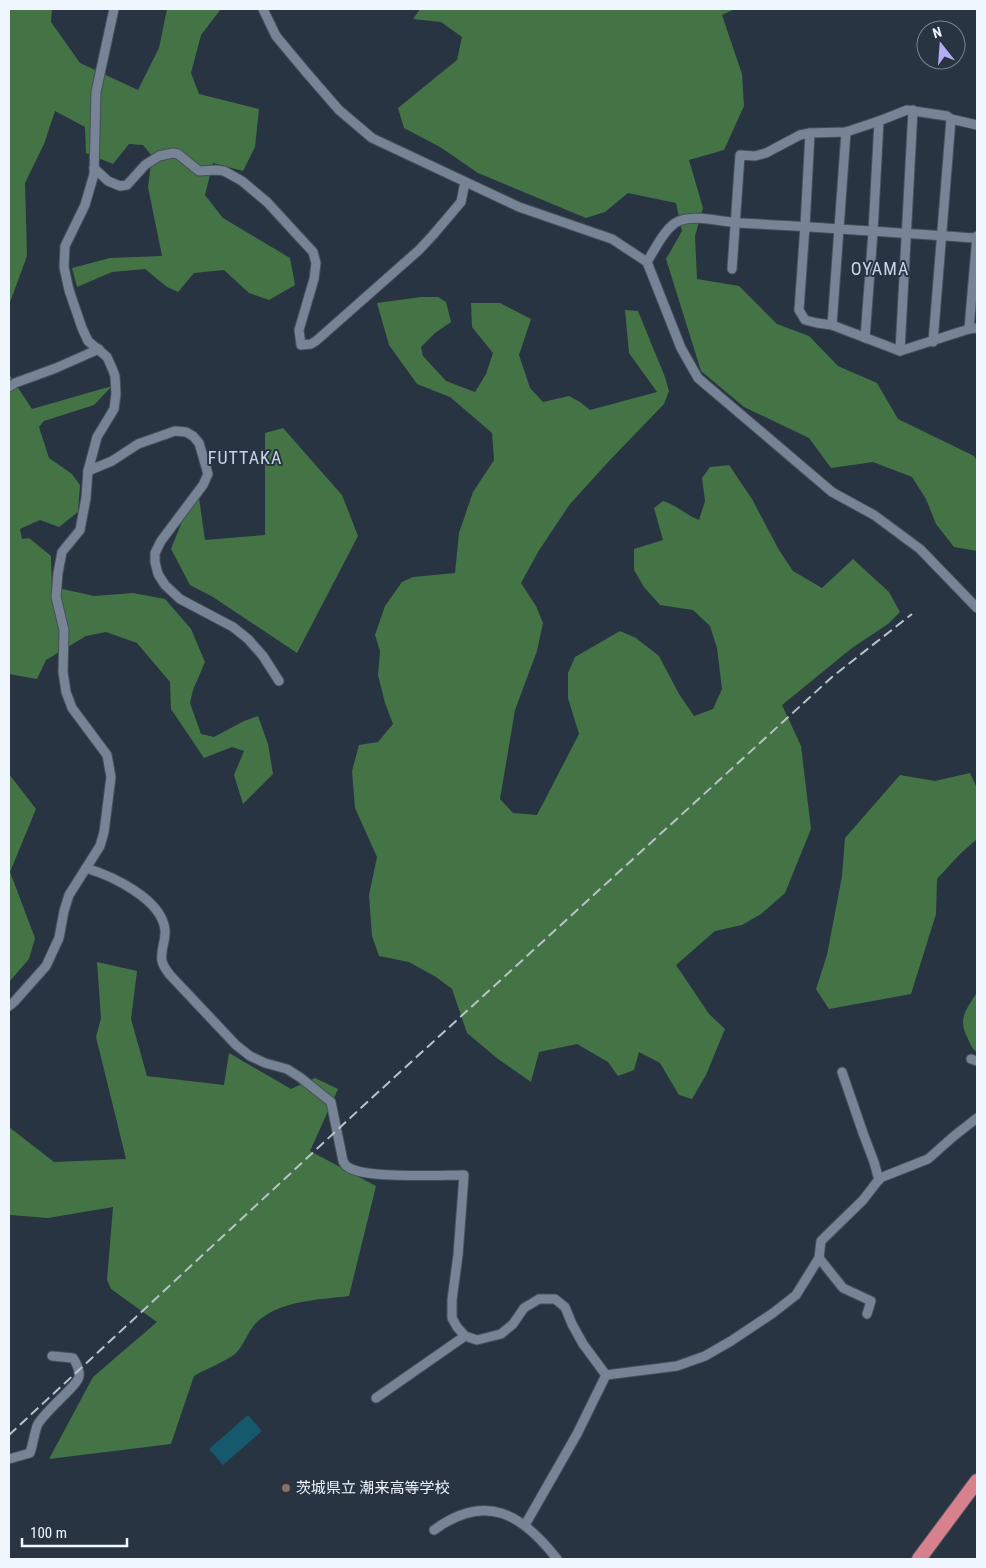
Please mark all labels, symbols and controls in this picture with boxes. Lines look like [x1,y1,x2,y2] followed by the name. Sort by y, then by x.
[916,20,966,70] north arrow
[931,24,944,41] text: N
[851,258,909,279] district label: OYAMA
[208,447,282,468] district label: FUTTAKA
[296,1479,449,1497] place label: 茨城県立 潮来高等学校
[280,1482,292,1494] marker: 茨城県立 潮来高等学校
[22,1516,128,1548] scale bar
[30,1524,67,1542] text: 100 m

